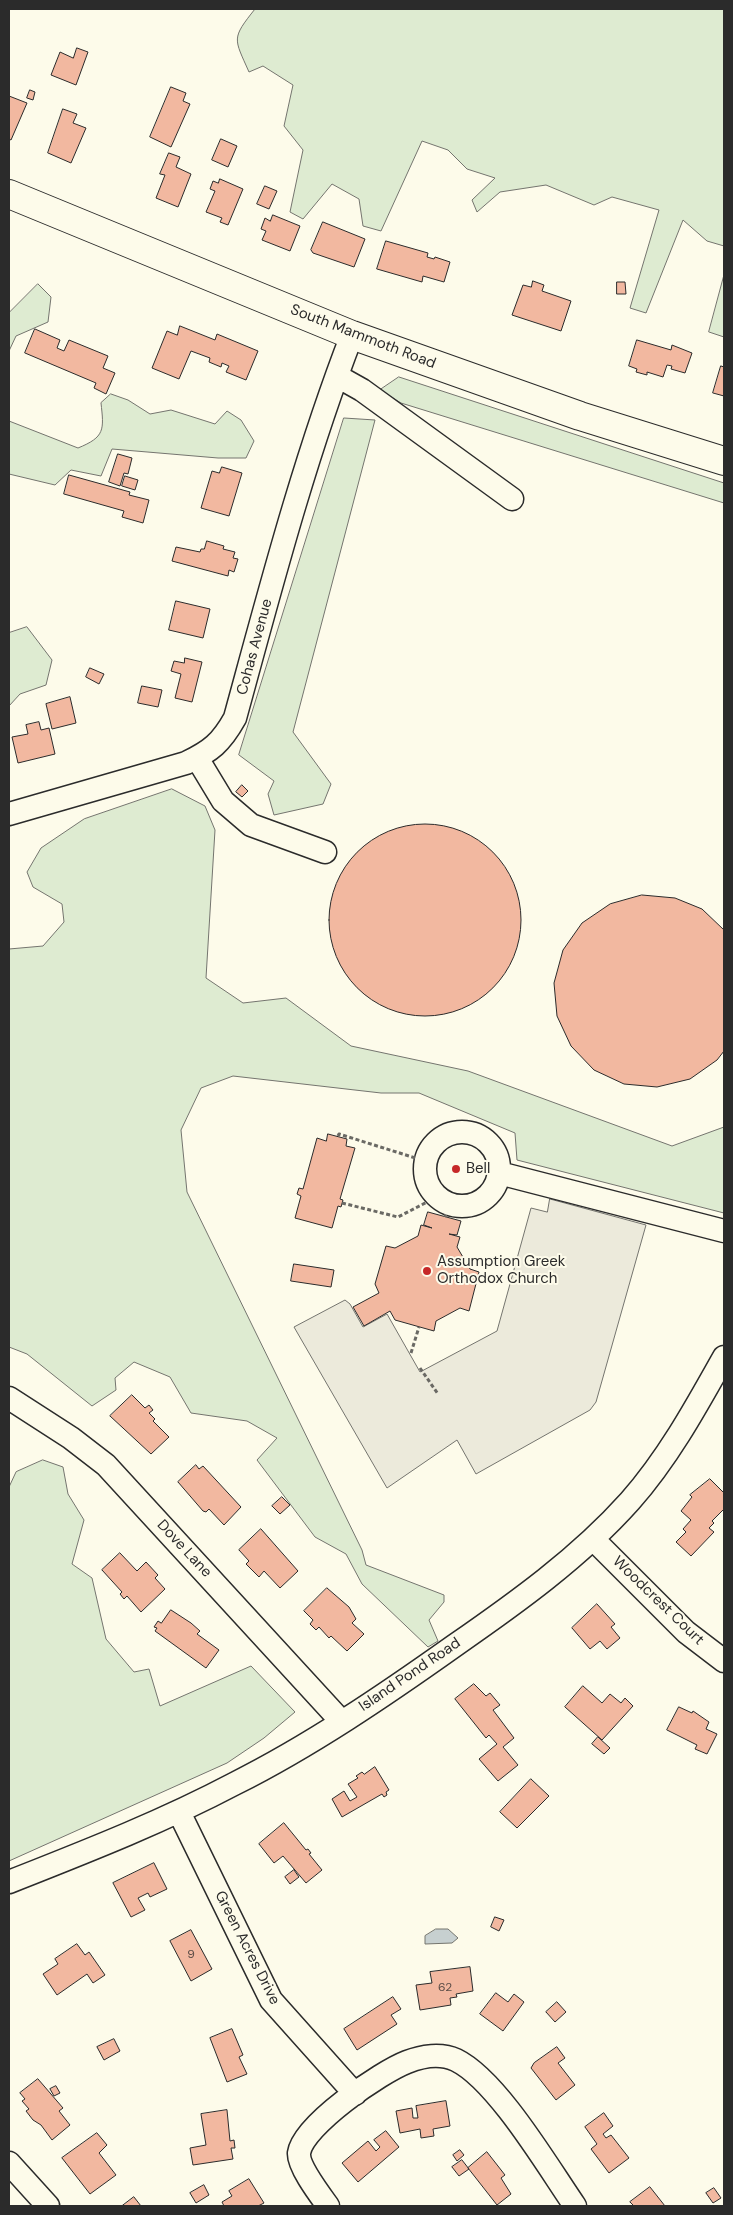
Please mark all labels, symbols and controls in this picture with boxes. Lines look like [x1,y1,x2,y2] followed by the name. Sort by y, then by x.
[288,301,438,373] street label: South Mammoth Road
[234,597,276,697] street label: Cohas Avenue
[466,1160,490,1178] place label: Bell
[450,1163,462,1175] marker: Bell
[437,1253,565,1288] place label: Assumption Greek Orthodox Church
[421,1265,433,1277] marker: Assumption Greek Orthodox Church
[153,1517,215,1581] street label: Dove Lane
[609,1553,707,1649] street label: Woodcrest Court
[356,1634,464,1716] street label: Island Pond Road
[211,1888,283,2008] street label: Green Acres Drive
[187,1948,195,1962] house number: 9
[438,1981,452,1995] house number: 62

